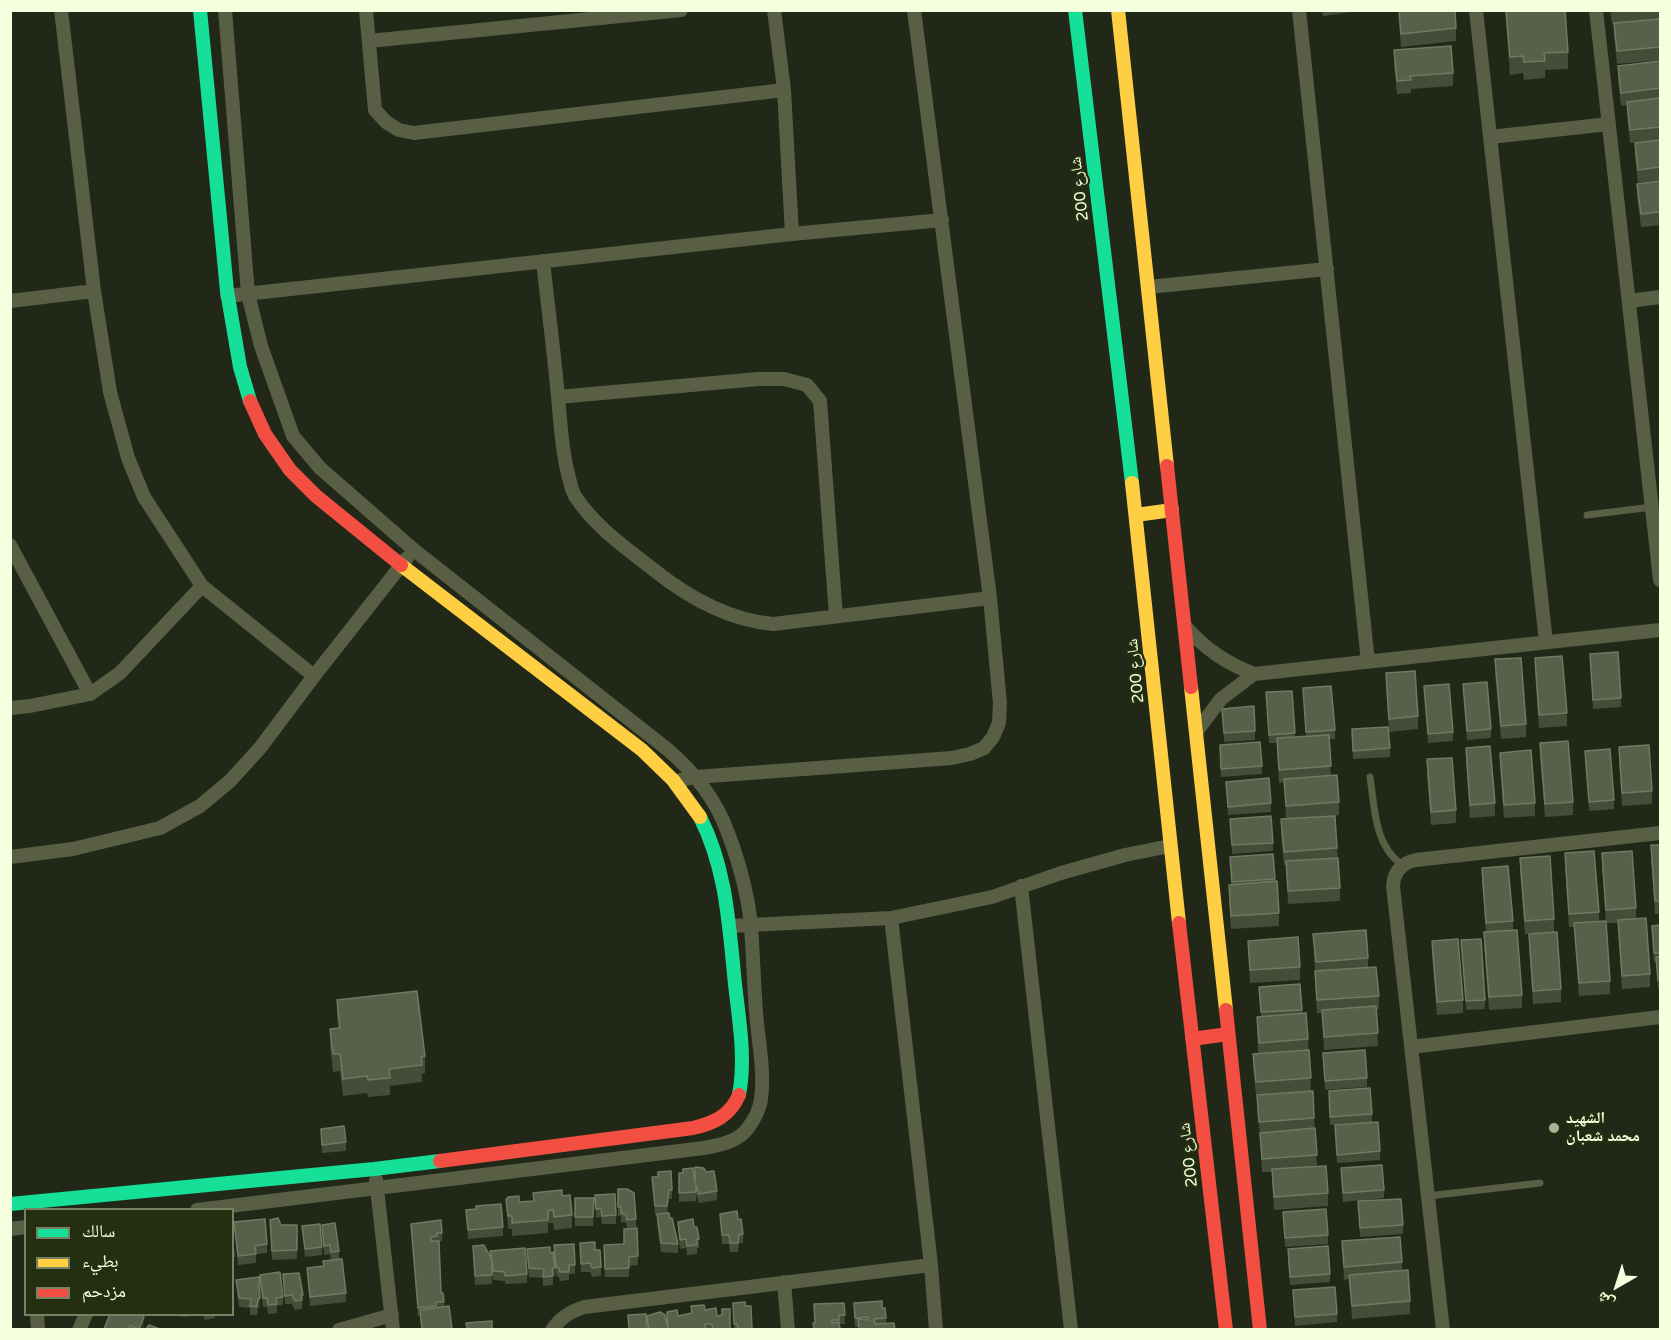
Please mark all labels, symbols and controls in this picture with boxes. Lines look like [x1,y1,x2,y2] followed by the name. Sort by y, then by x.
[1067,156,1093,222] street label: شارع 200
[1123,638,1149,704] street label: شارع 200
[1566,1109,1640,1147] place label: الشهيد محمد شعبان
[1547,1121,1561,1135] marker: الشهيد محمد شعبان
[1176,1122,1202,1188] street label: شارع 200
[24,1208,234,1316] legend
[82,1220,115,1242] text: سالك
[82,1250,119,1272] text: بطيء
[1587,1256,1647,1316] north arrow
[82,1280,126,1302] text: مزدحم
[1593,1287,1619,1313] text: ش

